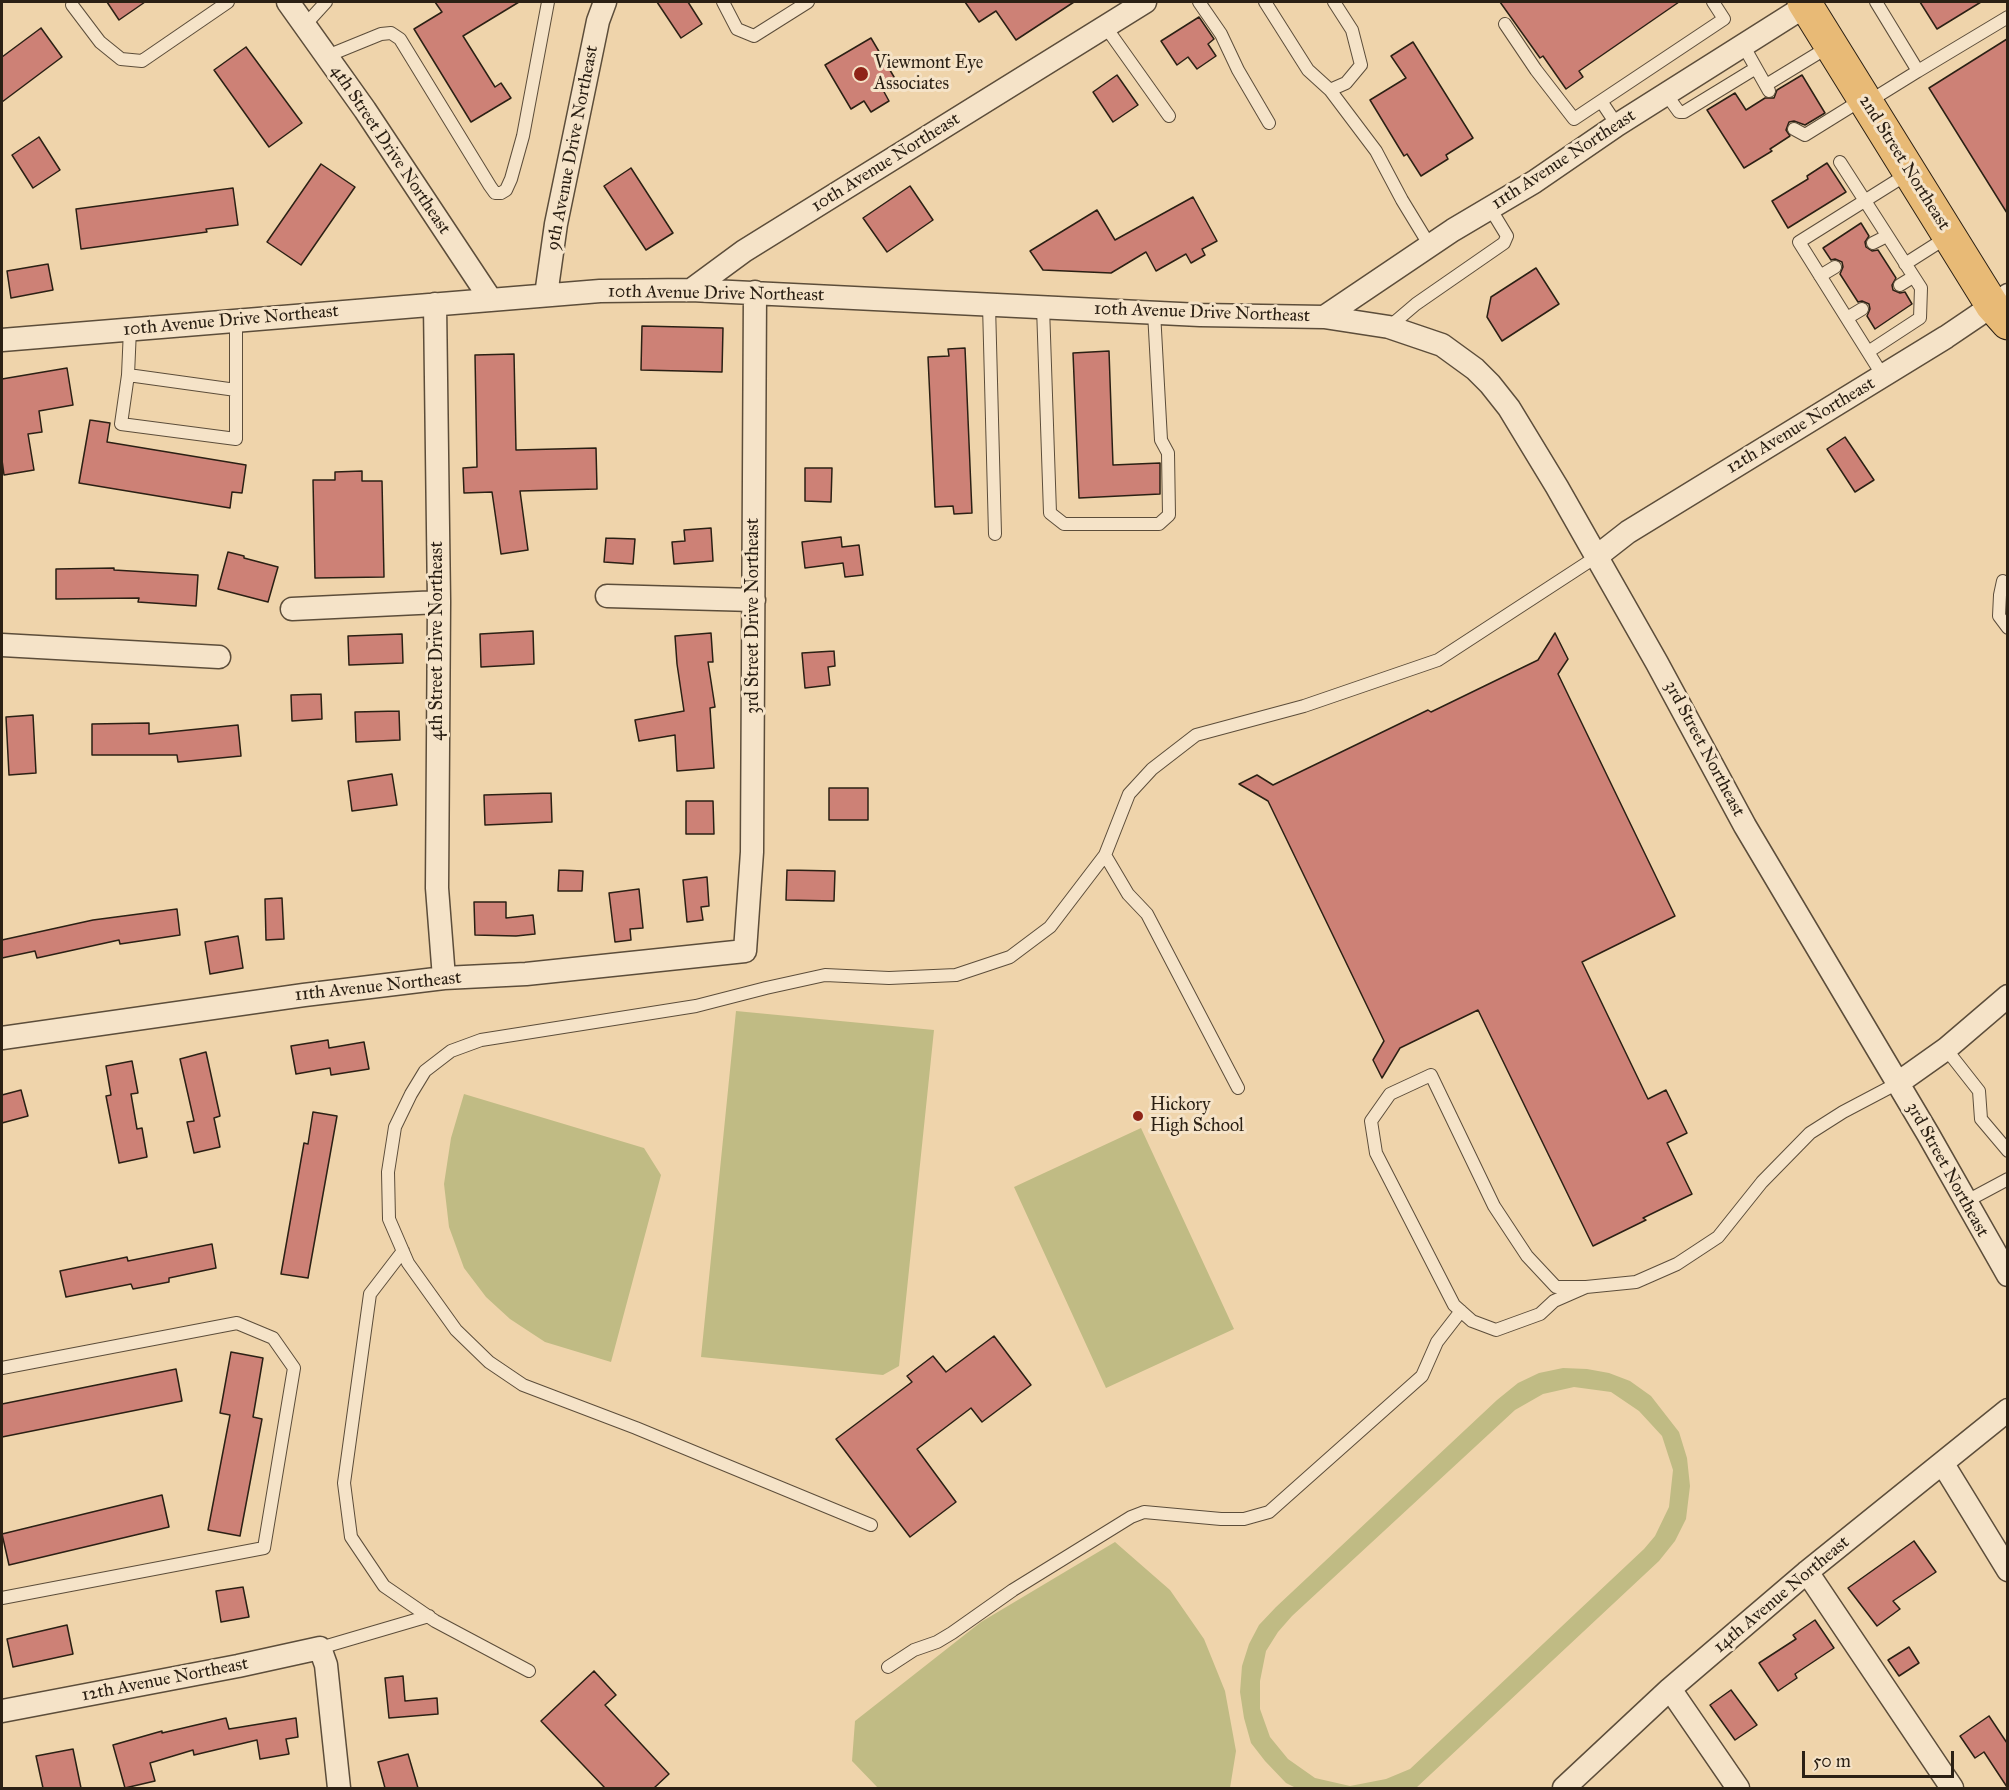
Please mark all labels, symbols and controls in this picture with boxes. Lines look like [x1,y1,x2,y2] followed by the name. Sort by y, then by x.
[543,44,603,252] street label: 9th Avenue Drive Northeast
[874,53,983,96] place label: Viewmont Eye Associates
[325,61,455,239] street label: 4th Street Drive Northeast
[852,65,870,83] marker: Viewmont Eye Associates
[1854,91,1954,235] street label: 2nd Street Northeast
[1488,105,1640,215] street label: 11th Avenue Northeast
[808,109,964,217] street label: 10th Avenue Northeast
[608,281,824,307] street label: 10th Avenue Drive Northeast
[1094,298,1310,328] street label: 10th Avenue Drive Northeast
[122,301,340,341] street label: 10th Avenue Drive Northeast
[1723,373,1879,479] street label: 12th Avenue Northeast
[743,518,765,714] street label: 3rd Street Drive Northeast
[427,541,449,741] street label: 4th Street Drive Northeast
[1659,677,1749,821] street label: 3rd Street Northeast
[294,967,462,1007] street label: 11th Avenue Northeast
[1150,1095,1244,1138] place label: Hickory High School
[1901,1099,1993,1241] street label: 3rd Street Northeast
[1131,1109,1145,1123] marker: Hickory High School
[1710,1532,1854,1658] street label: 14th Avenue Northeast
[80,1653,250,1707] street label: 12th Avenue Northeast
[1805,1739,1956,1777] scale bar
[1813,1750,1851,1772] text: 50 m

